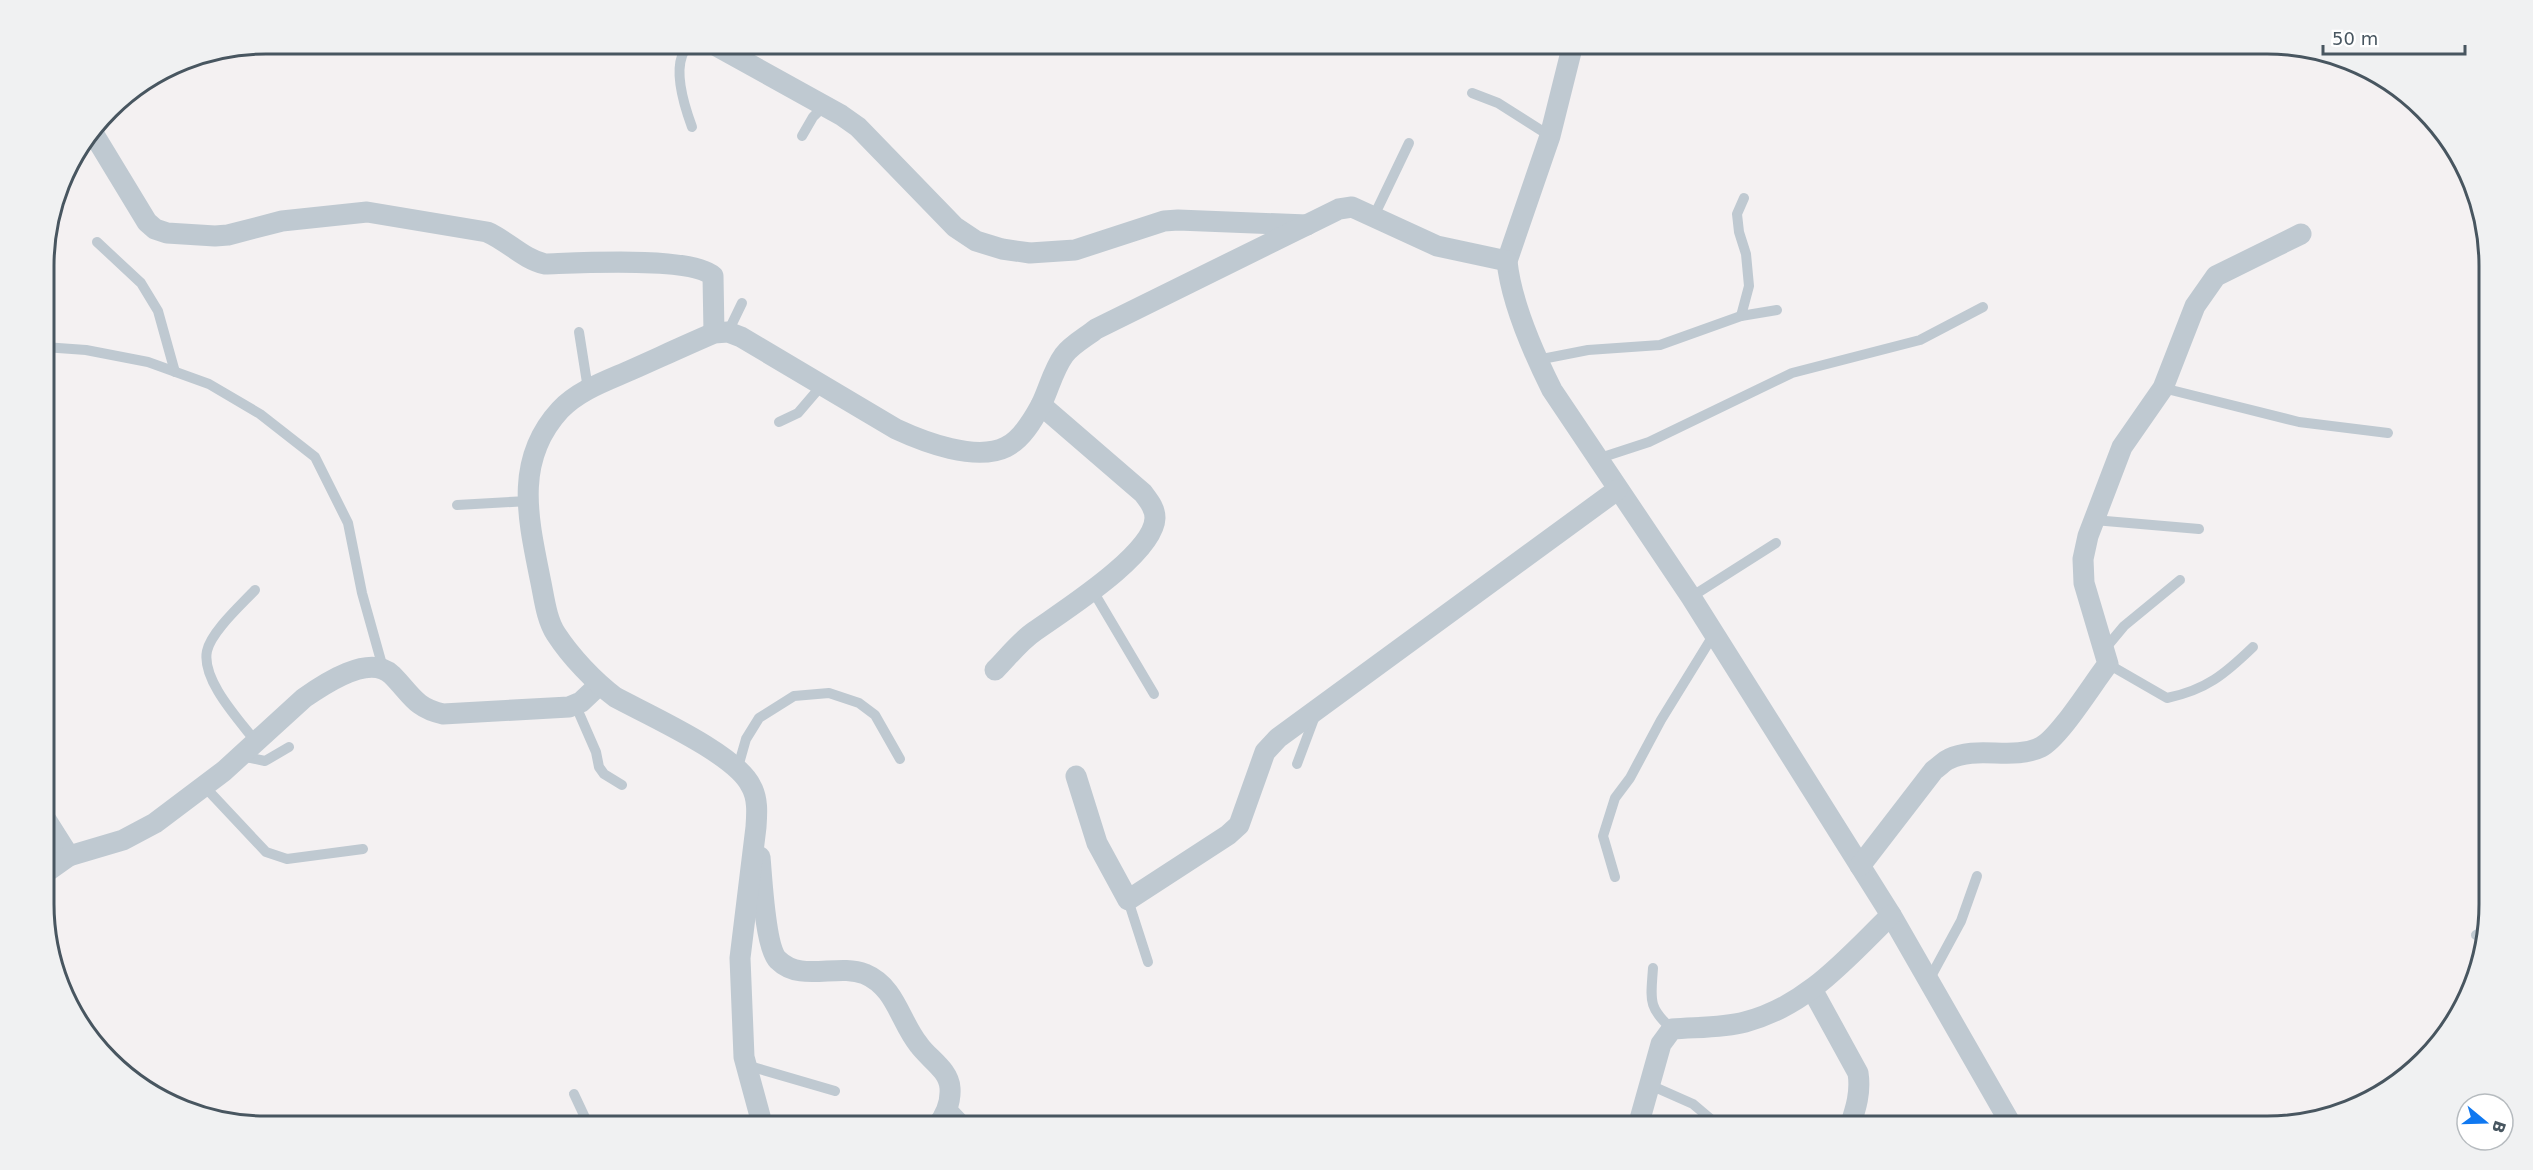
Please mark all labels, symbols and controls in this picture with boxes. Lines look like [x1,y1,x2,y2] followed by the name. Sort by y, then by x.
[2323,18,2466,56] scale bar
[2332,28,2378,49] text: 50 m
[2455,1092,2515,1152] north arrow
[2488,1118,2510,1136] text: B

